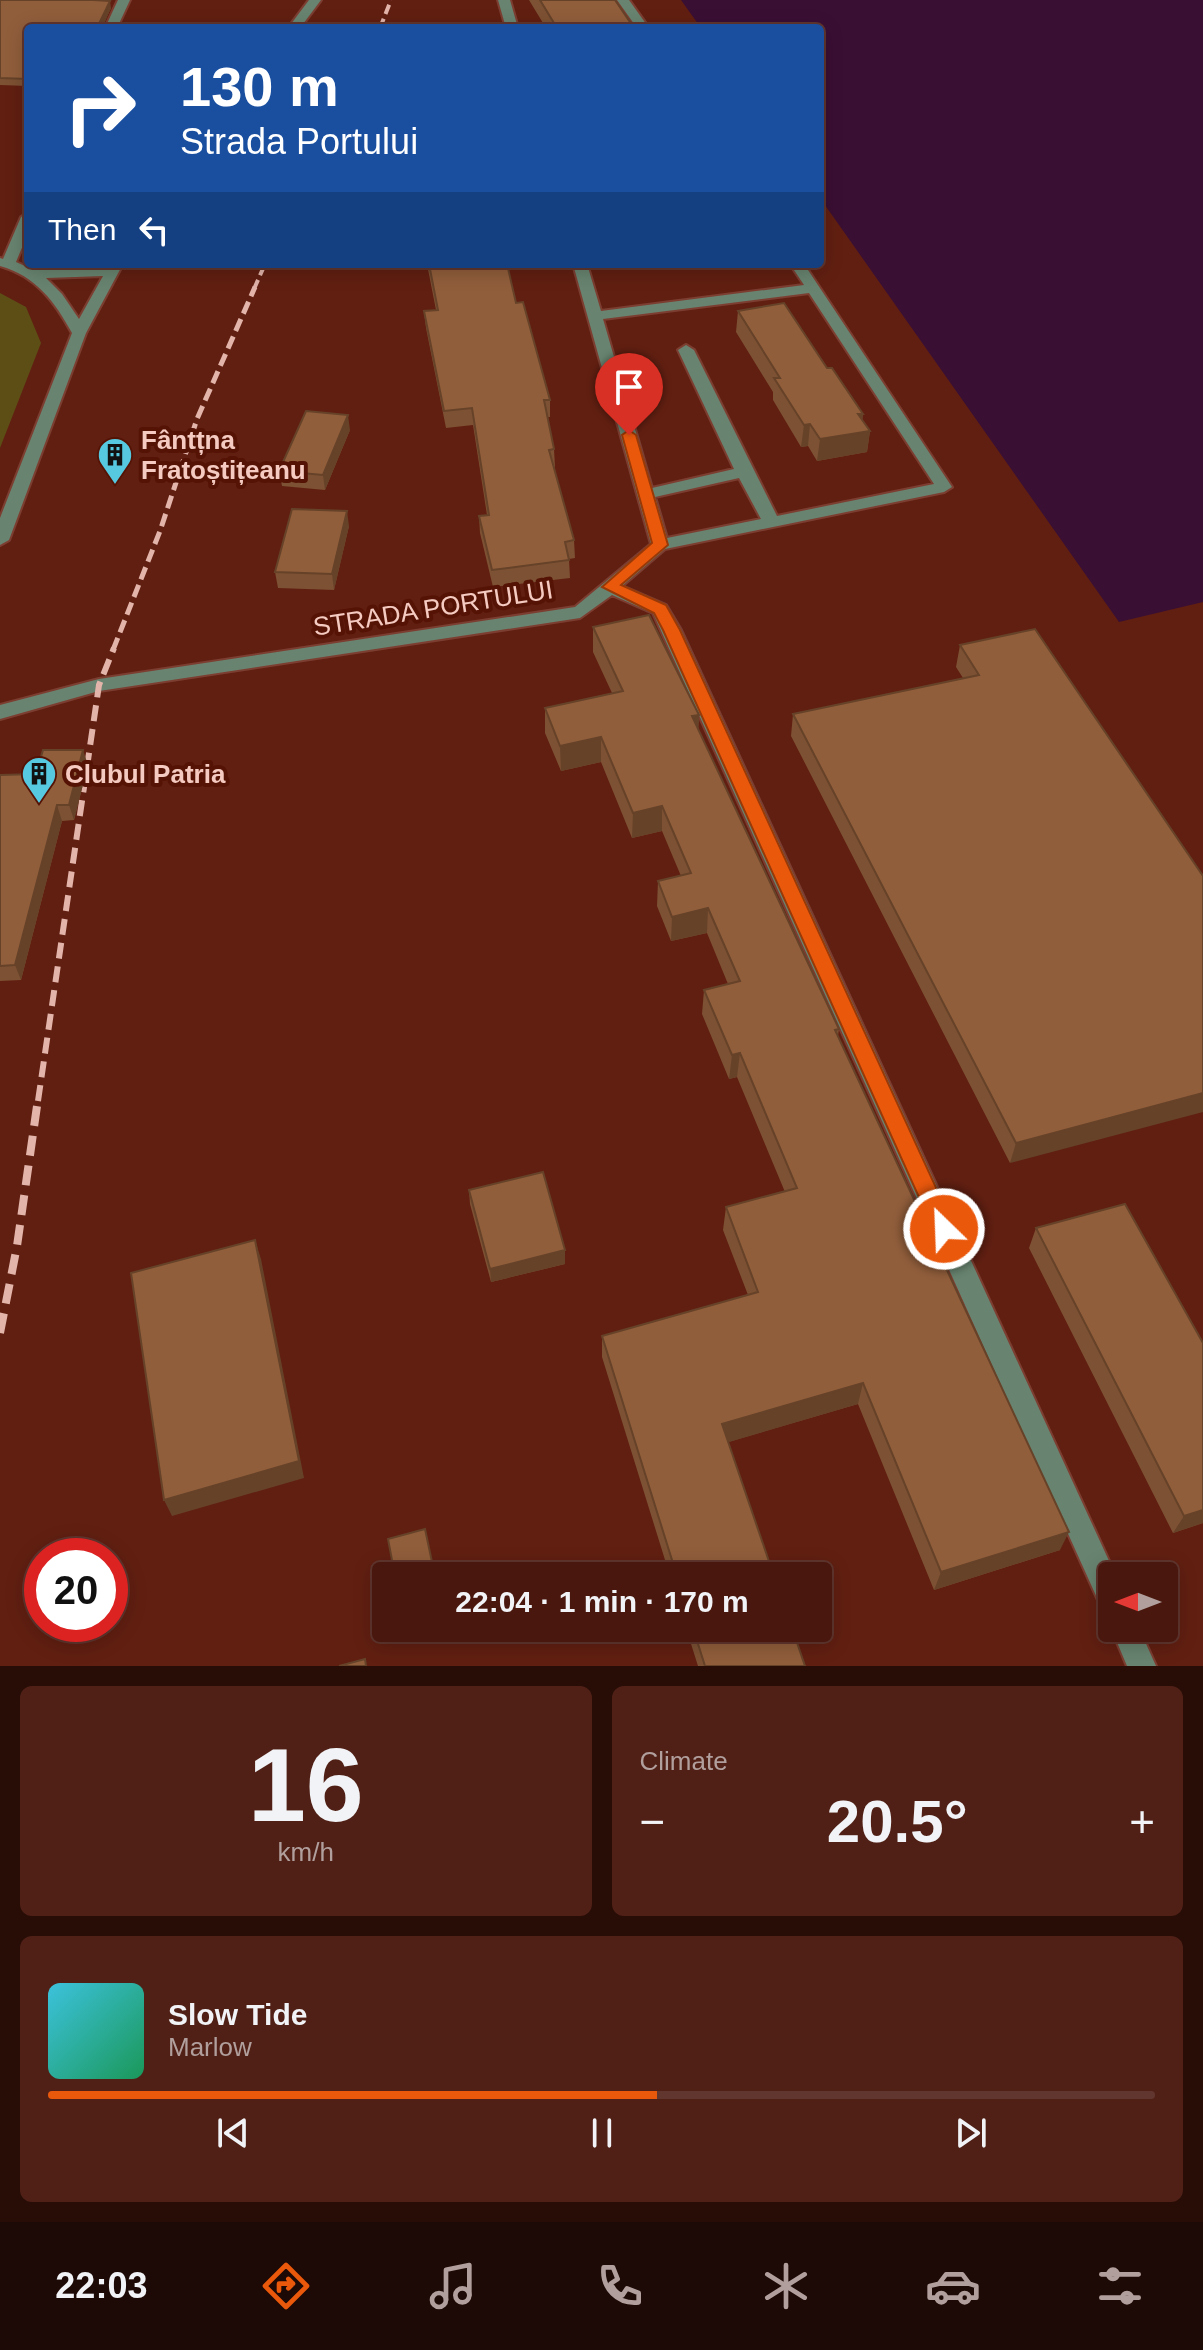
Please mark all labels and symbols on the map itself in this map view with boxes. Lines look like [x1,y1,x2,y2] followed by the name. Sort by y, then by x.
[595,353,663,435] pin
[141,425,306,485] place label: Fântțna Fratoștițeanu
[96,436,134,486] building icon: Fântțna Fratoștițeanu
[311,574,555,642] street label: STRADA PORTULUI
[20,755,58,805] building icon: Clubul Patria
[65,759,226,789] place label: Clubul Patria
[902,1187,986,1271] position arrow
[24,1538,128,1642] speed limit sign: 20
[1098,1562,1178,1642] north arrow

